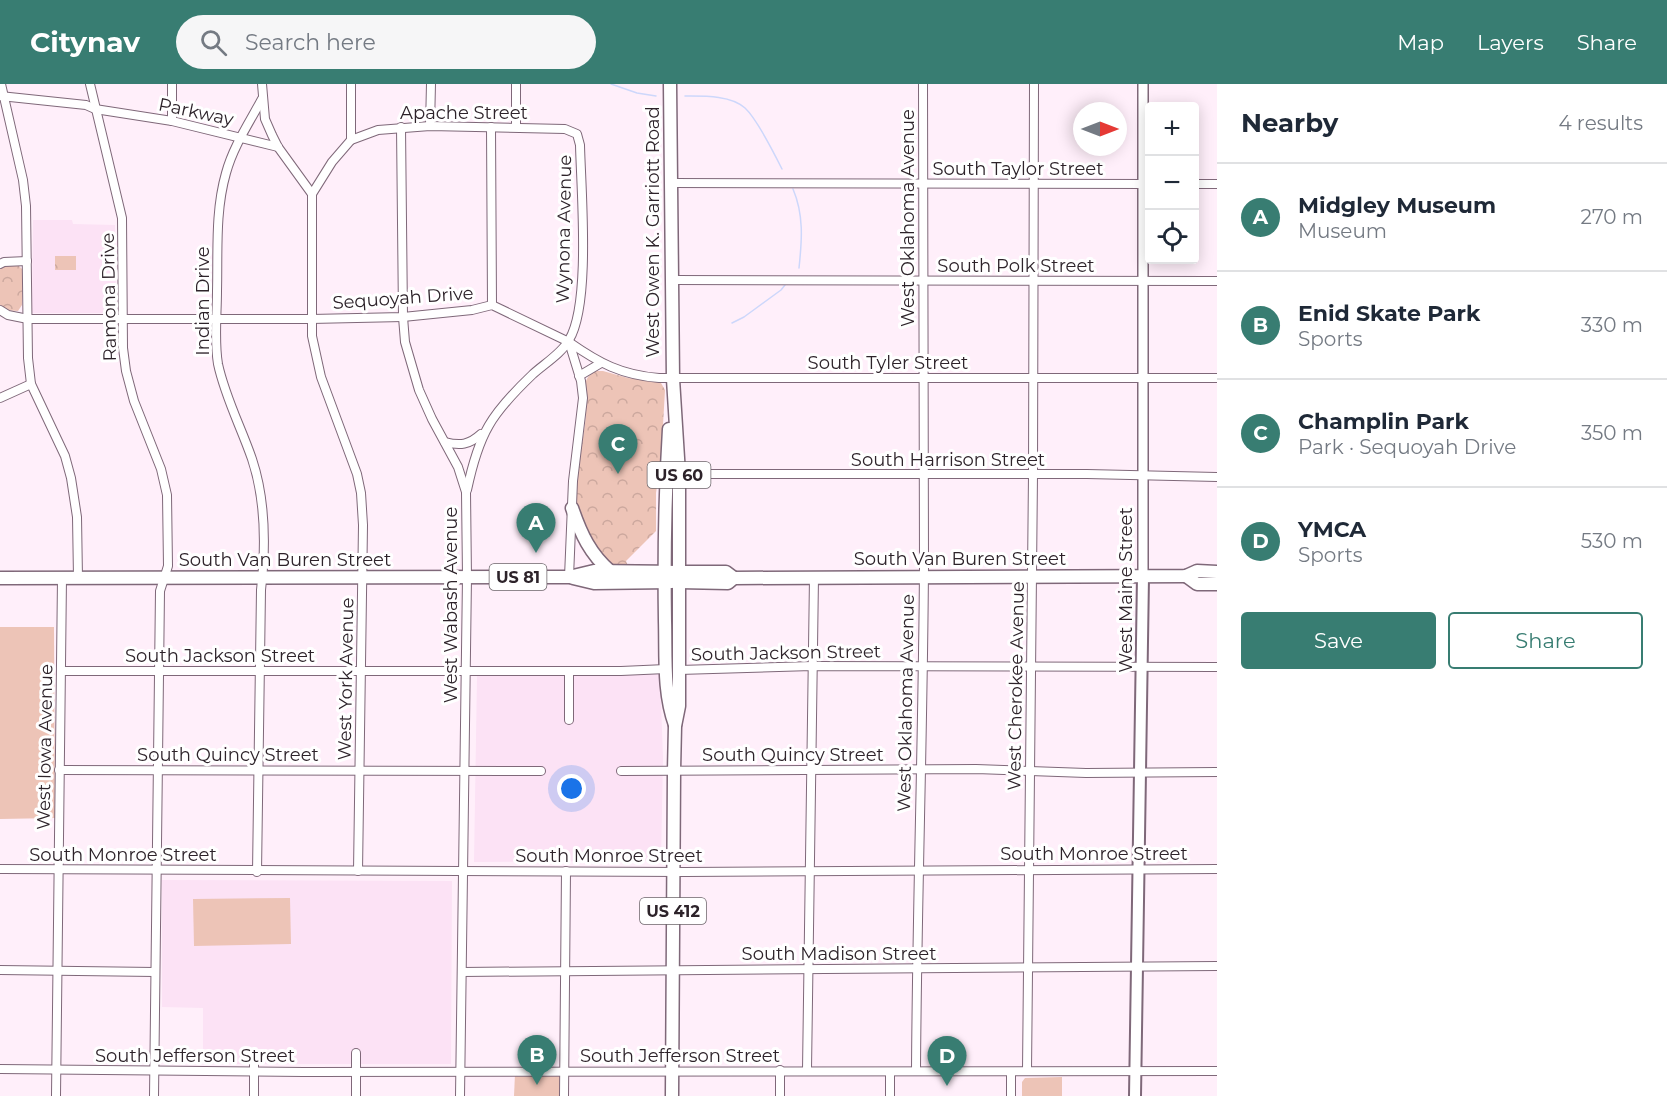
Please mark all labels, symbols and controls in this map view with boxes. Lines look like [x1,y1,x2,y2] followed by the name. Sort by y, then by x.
[176,15,596,69] search box
[30,25,140,59] text: Citynav
[197,26,230,59] icon: search
[245,29,376,56] text: Search here
[1397,30,1444,55] text: Map
[1477,30,1544,55] text: Layers
[1577,30,1637,55] text: Share
[156,93,236,131] street label: Parkway
[400,102,528,124] street label: Apache Street
[1073,102,1127,156] north arrow
[1145,102,1199,264] map controls
[1145,102,1199,156] button: +
[642,106,664,358] street label: West Owen K. Garriott Road
[1241,107,1338,139] text: Nearby
[897,109,919,327] street label: West Oklahoma Avenue
[1558,111,1643,135] text: 4 results
[552,154,576,304] street label: Wynona Avenue
[1145,156,1199,210] button: −
[933,158,1103,180] street label: South Taylor Street
[1298,192,1496,219] text: Midgley Museum
[1253,205,1268,229] text: A
[1581,205,1643,229] text: 270 m
[1145,210,1199,264] button: locate
[1298,219,1387,243] text: Museum
[97,232,121,361] street label: Ramona Drive
[192,246,214,356] street label: Indian Drive
[937,255,1095,277] street label: South Polk Street
[332,282,474,314] street label: Sequoyah Drive
[1298,300,1480,327] text: Enid Skate Park
[1253,313,1268,337] text: B
[1581,313,1643,337] text: 330 m
[1298,327,1363,351] text: Sports
[808,352,968,374] street label: South Tyler Street
[1298,408,1469,435] text: Champlin Park
[1253,421,1268,445] text: C
[1581,421,1643,445] text: 350 m
[598,424,638,474] pin: C
[1298,435,1516,459] text: Park · Sequoyah Drive
[851,449,1045,471] street label: South Harrison Street
[648,462,710,488] road number: US 60
[516,504,556,553] pin: A
[440,507,462,703] street label: West Wabash Avenue
[1115,507,1137,673] street label: West Maine Street
[1298,516,1366,543] text: YMCA
[1252,529,1269,553] text: D
[1581,529,1643,553] text: 530 m
[1298,543,1363,567] text: Sports
[854,548,1066,570] street label: South Van Buren Street
[179,549,391,571] street label: South Van Buren Street
[490,564,546,590] road number: US 81
[1003,581,1029,791] street label: West Cherokee Avenue
[893,594,919,812] street label: West Oklahoma Avenue
[334,597,358,761] street label: West York Avenue
[1241,612,1436,669] button: Save
[1448,612,1643,669] button: Share
[691,640,881,666] street label: South Jackson Street
[125,645,315,667] street label: South Jackson Street
[33,664,57,830] street label: West Iowa Avenue
[137,744,319,766] street label: South Quincy Street
[702,744,884,766] street label: South Quincy Street
[557,774,586,803] your location
[1000,843,1188,865] street label: South Monroe Street
[29,844,217,866] street label: South Monroe Street
[515,845,703,867] street label: South Monroe Street
[640,898,706,924] road number: US 412
[742,943,936,965] street label: South Madison Street
[518,1036,556,1085] pin: B
[928,1036,966,1086] pin: D
[95,1045,295,1067] street label: South Jefferson Street
[580,1045,780,1067] street label: South Jefferson Street

